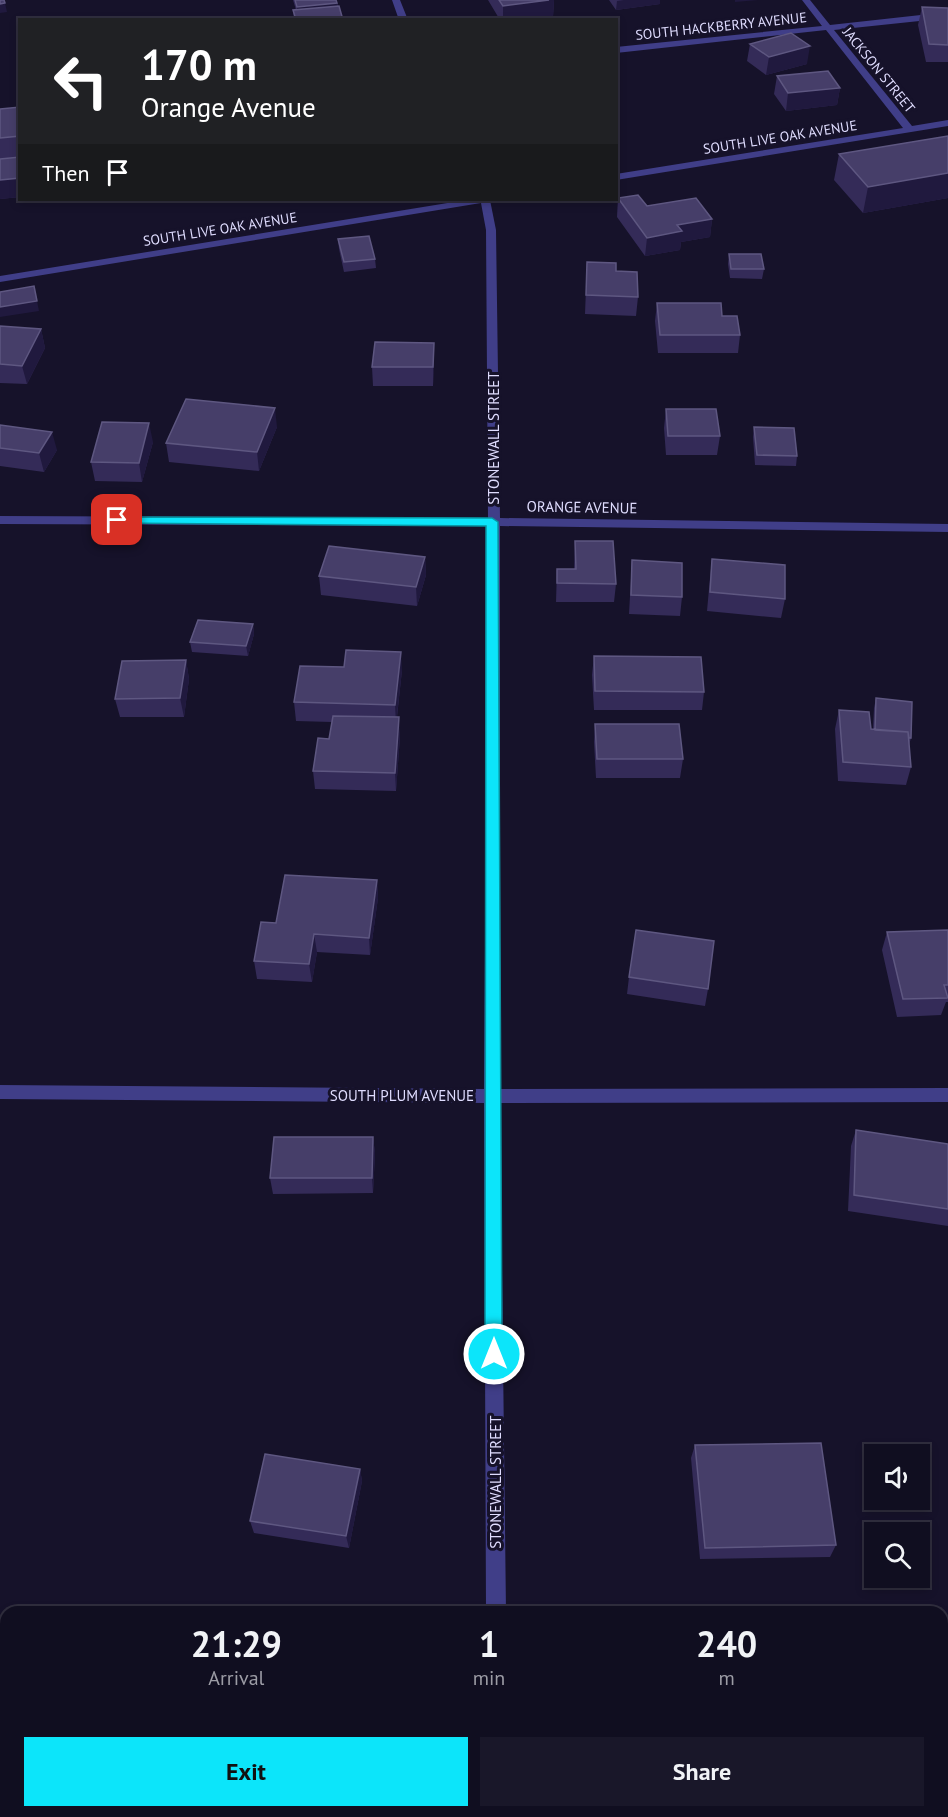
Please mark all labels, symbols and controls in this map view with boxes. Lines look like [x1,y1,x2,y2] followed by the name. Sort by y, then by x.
[634,8,808,44] street label: SOUTH HACKBERRY AVENUE
[838,23,919,117] street label: JACKSON STREET
[141,37,257,92] text: 170 m
[42,42,120,120] icon: left
[141,90,316,124] text: Orange Avenue
[702,116,858,158] street label: SOUTH LIVE OAK AVENUE
[101,156,134,189] icon: arrive
[42,159,89,187] text: Then
[142,208,298,250] street label: SOUTH LIVE OAK AVENUE
[484,371,503,505] street label: STONEWALL STREET
[91,494,142,545] pin
[526,497,638,517] street label: ORANGE AVENUE
[100,503,133,536] icon: arrive
[330,1086,474,1105] street label: SOUTH PLUM AVENUE
[462,1322,526,1386] position arrow
[486,1415,505,1549] street label: STONEWALL STREET
[864,1444,930,1588] map controls
[864,1444,930,1510] button: sound
[864,1522,930,1588] button: search
[191,1620,282,1667] text: 21:29
[479,1620,499,1667] text: 1
[696,1620,757,1667] text: 240
[208,1665,264,1691] text: Arrival
[473,1665,505,1691] text: min
[719,1665,735,1691] text: m
[24,1737,468,1806] button: Exit
[480,1737,924,1806] button: Share

